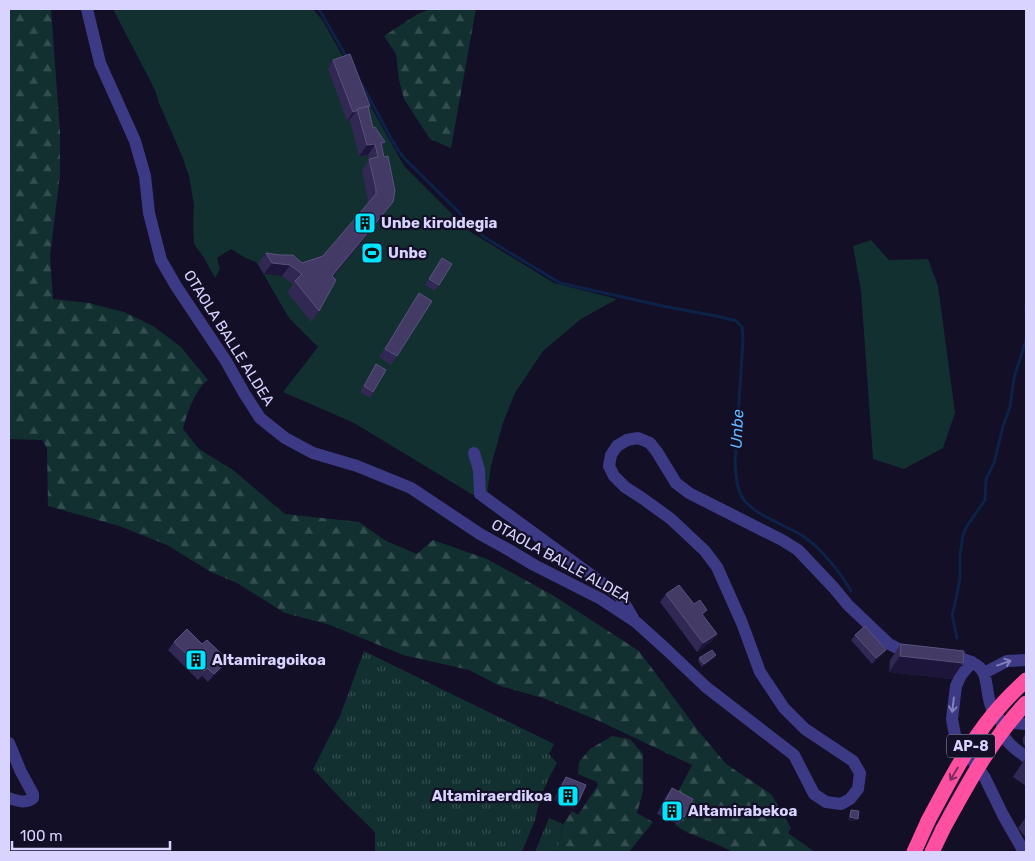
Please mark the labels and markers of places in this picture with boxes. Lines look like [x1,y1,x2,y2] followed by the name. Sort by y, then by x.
[353,211,377,235] building icon: Unbe kiroldegia
[381,214,498,232] place label: Unbe kiroldegia
[360,241,384,265] sports icon: Unbe
[388,244,427,262] place label: Unbe
[184,648,208,672] building icon: Altamiragoikoa
[212,651,326,669] place label: Altamiragoikoa
[556,784,580,808] building icon: Altamiraerdikoa
[432,787,552,805] place label: Altamiraerdikoa
[660,799,684,823] building icon: Altamirabekoa
[688,802,797,820] place label: Altamirabekoa

